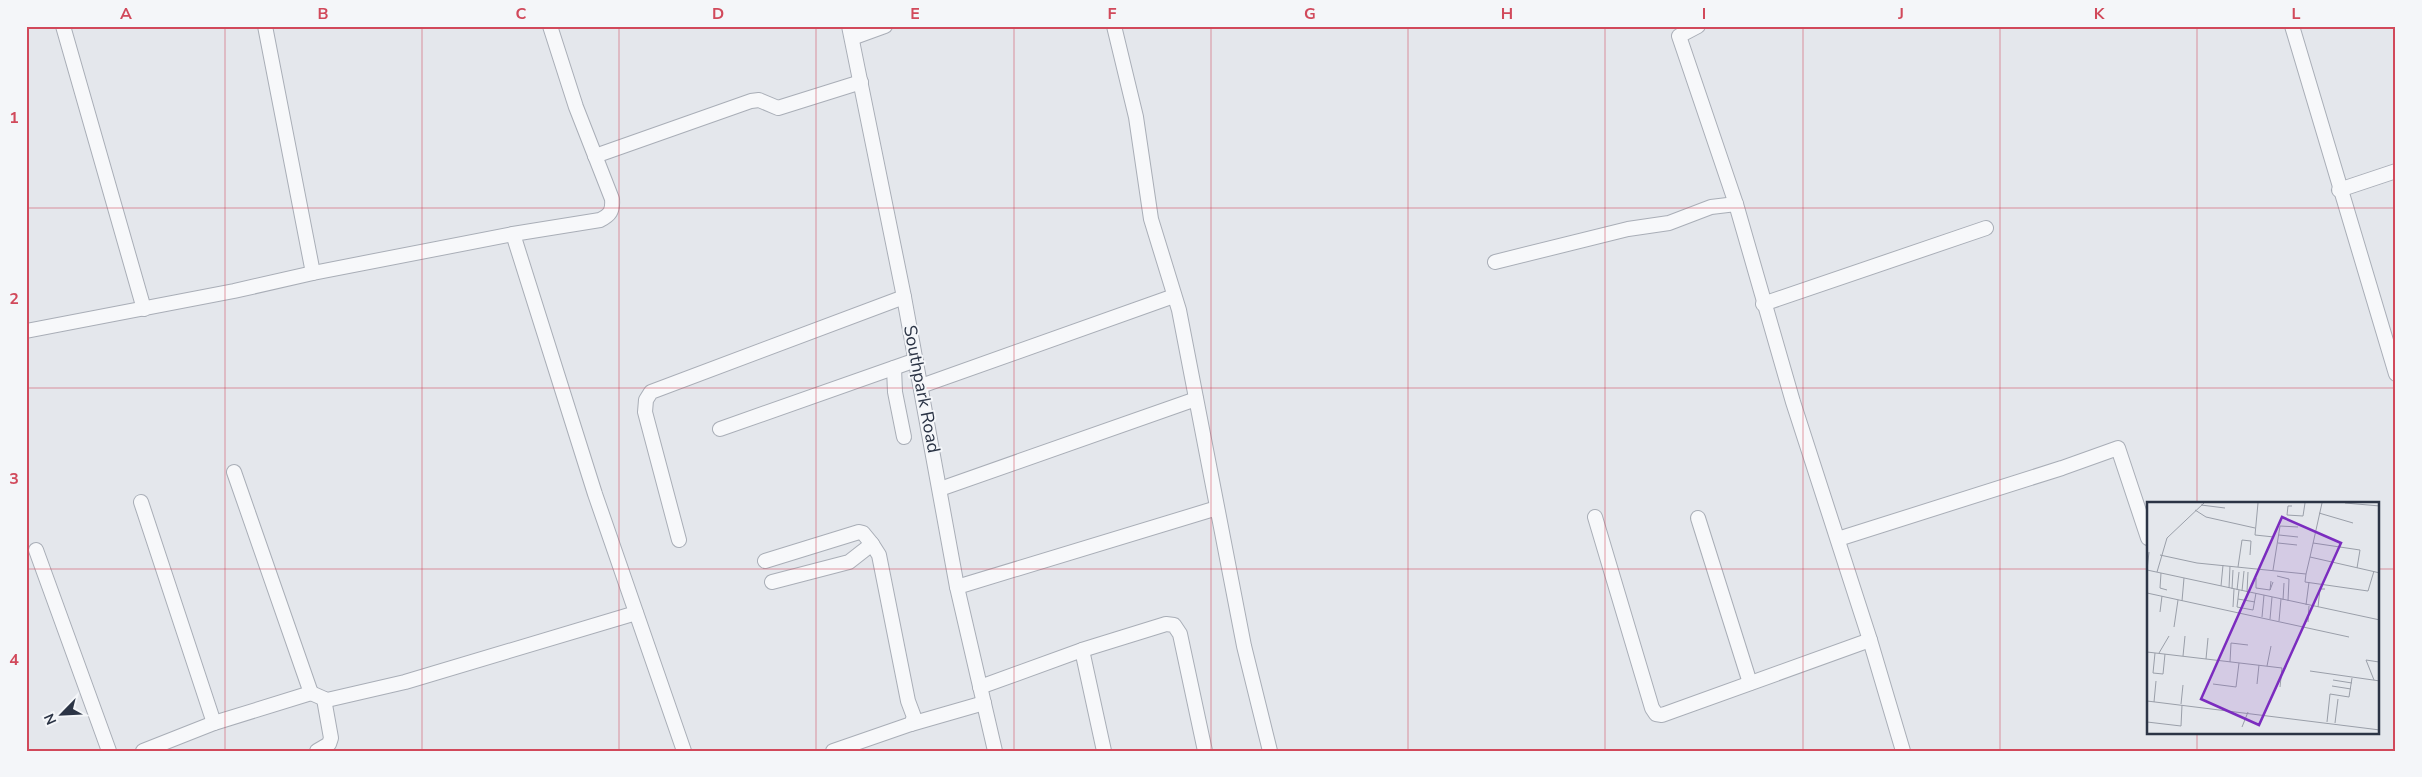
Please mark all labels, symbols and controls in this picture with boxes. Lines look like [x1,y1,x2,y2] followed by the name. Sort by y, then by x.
[120,3,132,25] text: A
[317,3,329,25] text: B
[516,3,527,25] text: C
[712,3,724,25] text: D
[910,3,920,25] text: E
[1108,3,1117,25] text: F
[1304,3,1316,25] text: G
[1501,3,1513,25] text: H
[1702,3,1706,25] text: I
[1897,3,1904,25] text: J
[2094,3,2106,25] text: K
[2292,3,2301,25] text: L
[9,107,19,129] text: 1
[9,288,19,310] text: 2
[898,323,946,455] street label: Southpark Road
[9,468,19,490] text: 3
[2147,502,2380,734] inset map
[9,649,19,671] text: 4
[38,690,88,740] north arrow
[40,710,61,728] text: N

